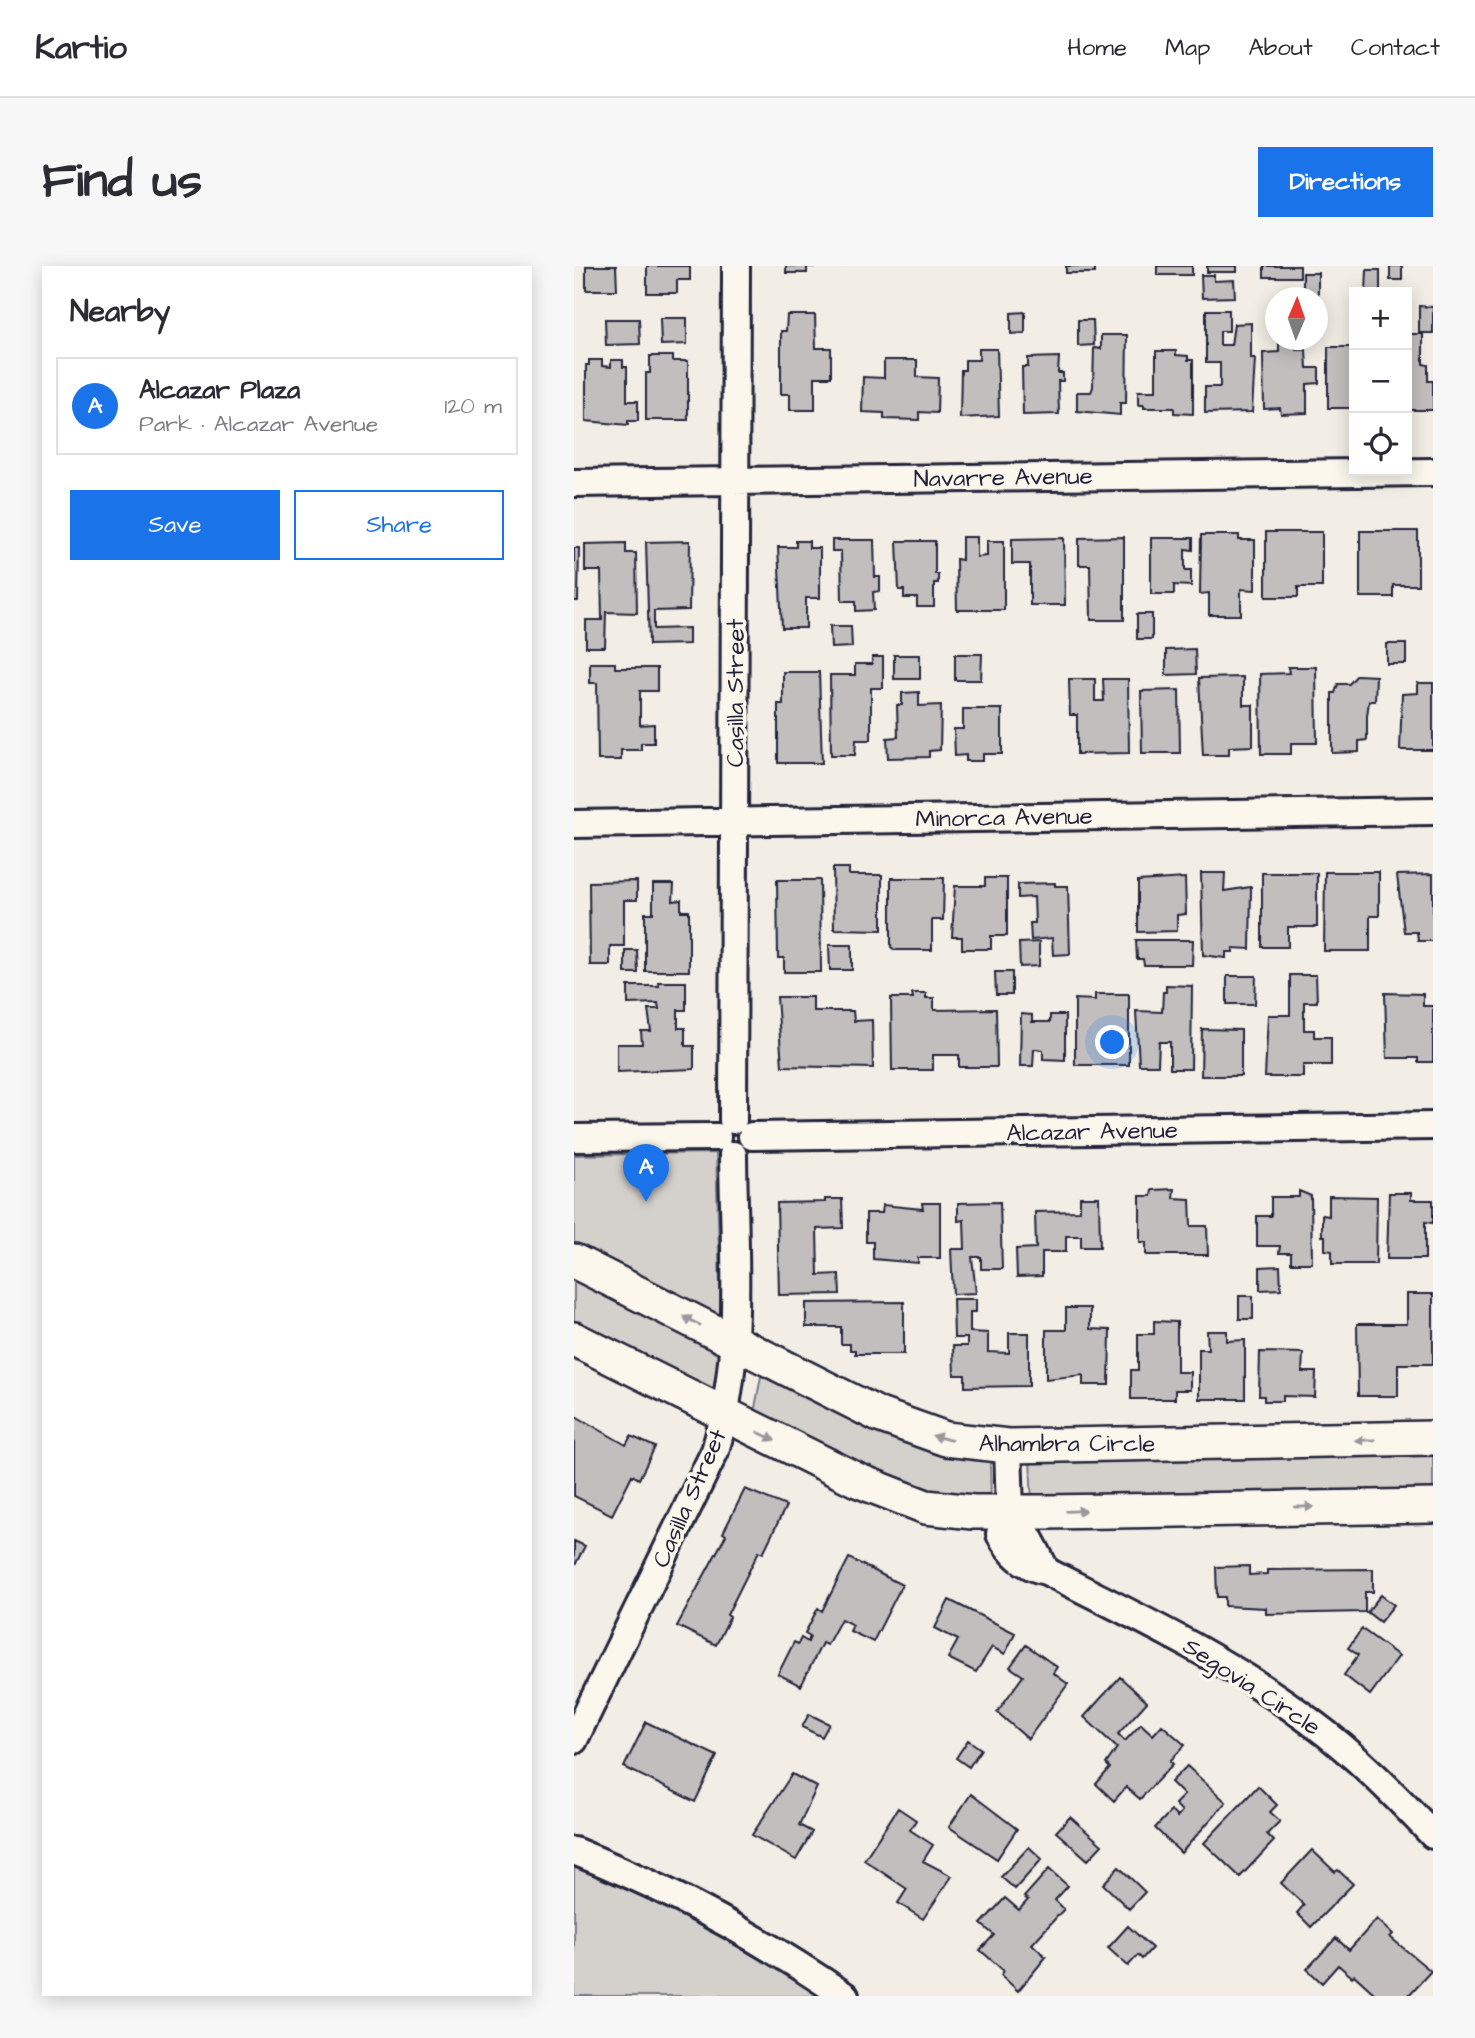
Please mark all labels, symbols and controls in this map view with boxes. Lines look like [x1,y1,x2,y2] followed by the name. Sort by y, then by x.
[35,25,127,71] text: Kartio
[1067,31,1127,65] text: Home
[1165,31,1210,65] text: Map
[1248,31,1313,65] text: About
[1351,31,1440,65] text: Contact
[1258,147,1433,217] button: Directions
[42,148,202,216] text: Find us
[1265,287,1328,350] north arrow
[1349,287,1412,476] map controls
[1349,287,1412,350] button: +
[70,291,170,333] text: Nearby
[1349,350,1412,413] button: −
[139,372,300,408] text: Alcazar Plaza
[88,390,102,422] text: A
[444,390,502,422] text: 120 m
[139,408,378,440] text: Park · Alcazar Avenue
[1349,413,1412,476] button: locate
[913,459,1093,497] street label: Navarre Avenue
[70,490,280,560] button: Save
[294,490,504,560] button: Share
[719,619,753,767] street label: Casilla Street
[915,799,1093,837] street label: Minorca Avenue
[1095,1025,1129,1059] your location
[1006,1114,1178,1150] street label: Alcazar Avenue
[623,1144,669,1202] pin: A
[682,1315,702,1326] one-way arrow
[644,1423,736,1573] street label: Casilla Street
[979,1427,1155,1461] street label: Alhambra Circle
[756,1430,776,1441] one-way arrow
[931,1432,953,1443] one-way arrow
[1354,1434,1376,1445] one-way arrow
[1293,1501,1315,1513] one-way arrow
[1065,1506,1087,1517] one-way arrow
[1175,1630,1327,1745] street label: Segovia Circle

